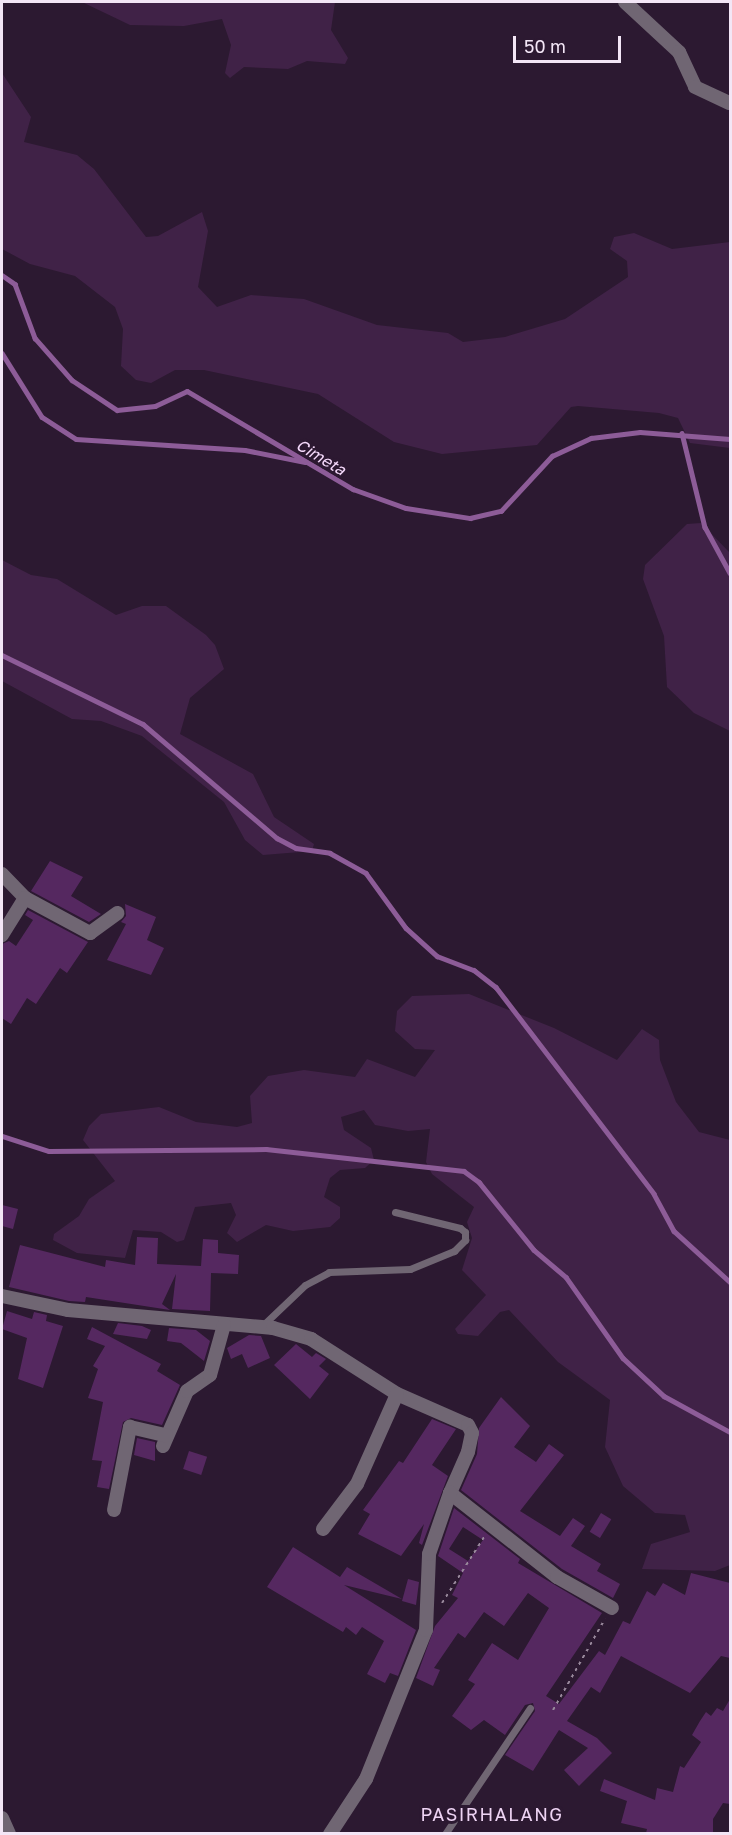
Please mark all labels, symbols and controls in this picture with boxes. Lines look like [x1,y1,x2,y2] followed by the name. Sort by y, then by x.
[516,24,624,62] scale bar
[524,35,566,57] text: 50 m
[293,435,349,479] water label: Cimeta
[420,1803,564,1825] district label: PASIRHALANG

